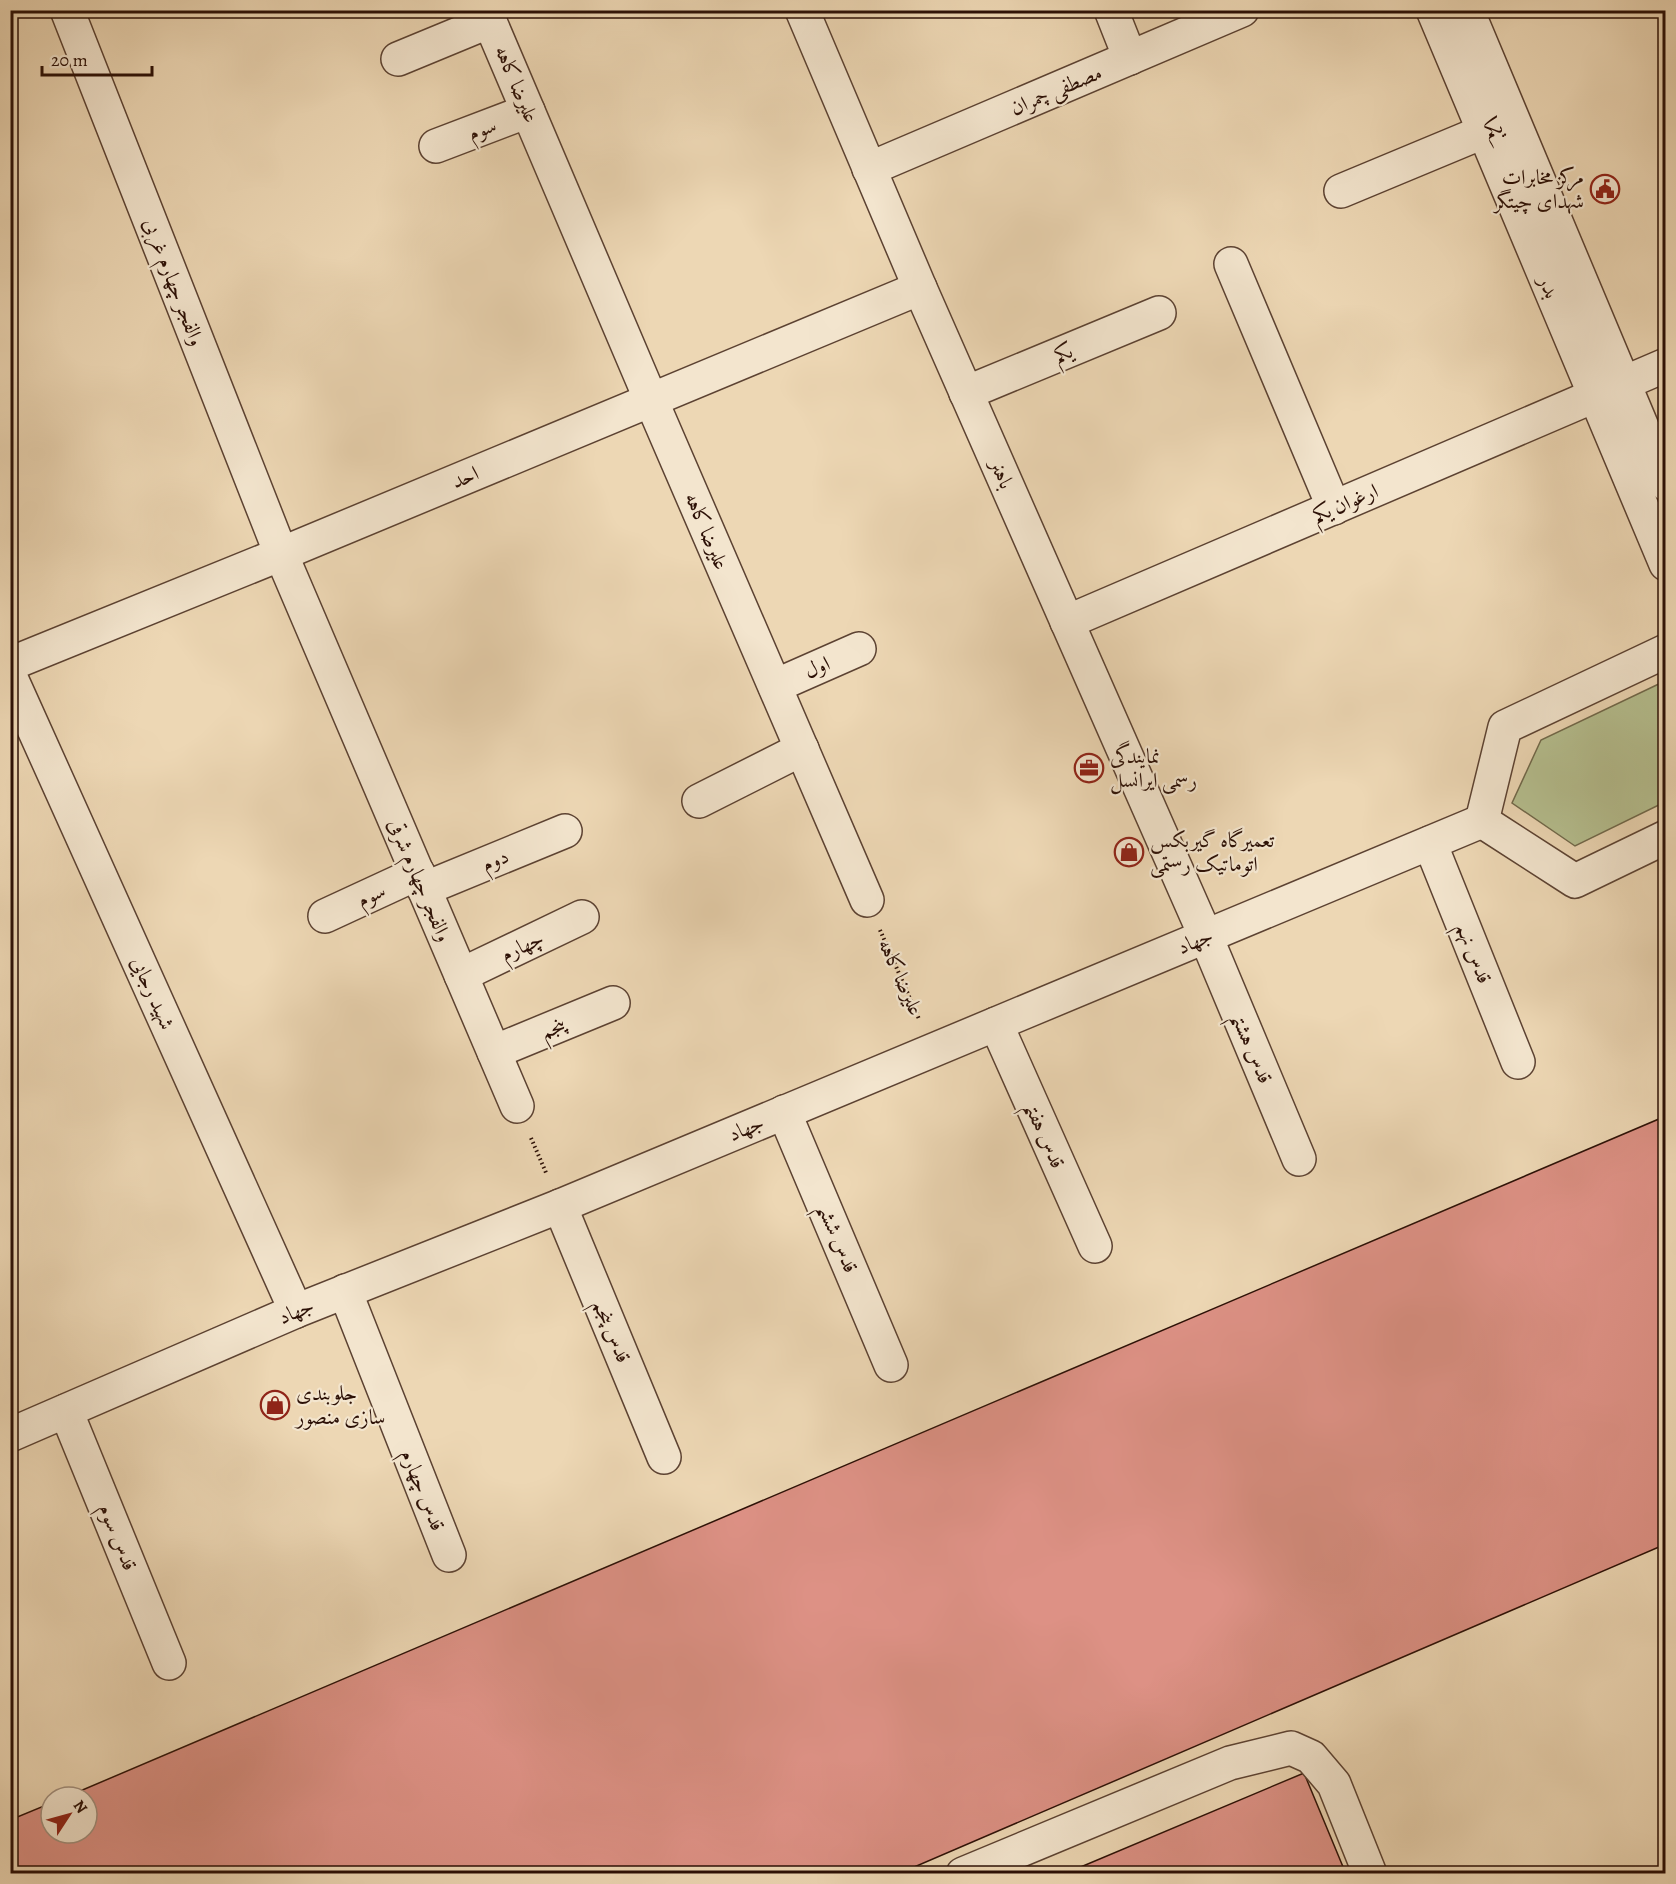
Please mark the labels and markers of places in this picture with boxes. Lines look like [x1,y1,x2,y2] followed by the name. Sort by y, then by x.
[1493,163,1584,215] place label: مرکز مخابرات شهدای چیتگر
[1589,173,1621,205] public building icon: مرکز مخابرات شهدای چیتگر
[1110,740,1197,795] place label: نمایندگی رسمی ایرانسل
[1073,752,1105,784] office icon: نمایندگی رسمی ایرانسل
[1150,826,1275,878] place label: تعمیرگاه گیربکس اتوماتیک رستمی
[1113,836,1145,868] shop icon: تعمیرگاه گیربکس اتوماتیک رستمی
[294,1379,385,1431] place label: جلوبندی سازی منصور
[259,1389,291,1421] shop icon: جلوبندی سازی منصور

